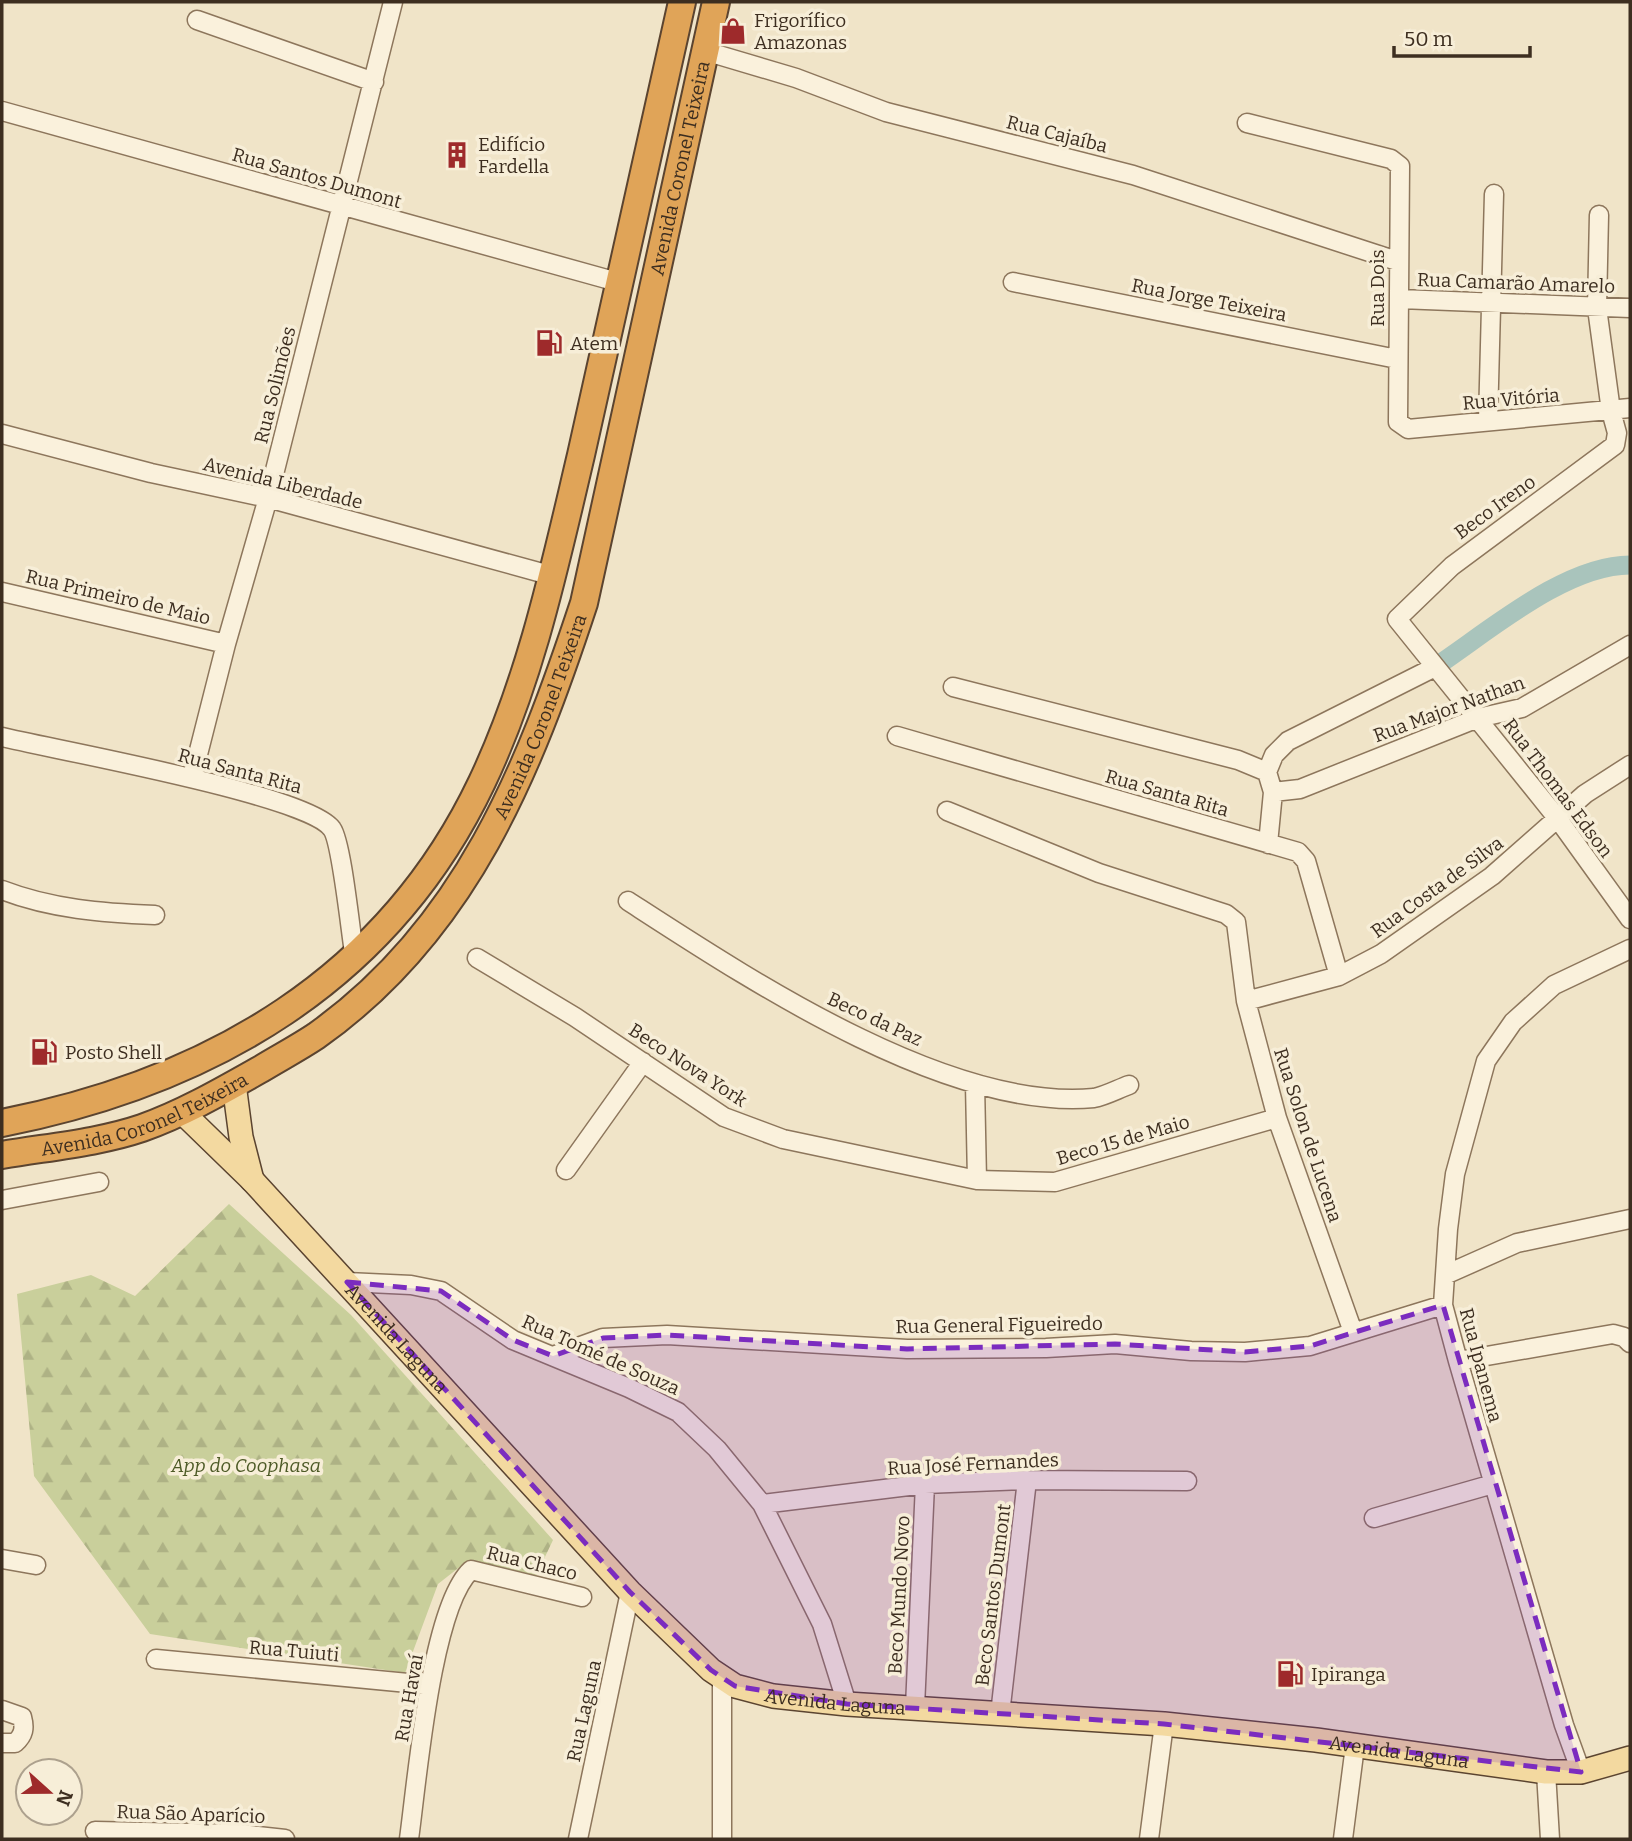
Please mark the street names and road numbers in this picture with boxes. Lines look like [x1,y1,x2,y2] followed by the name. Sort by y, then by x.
[645,58,714,277] street label: Avenida Coronel Teixeira
[1004,110,1110,158] street label: Rua Cajaíba
[230,143,404,213] street label: Rua Santos Dumont
[1366,249,1389,327] street label: Rua Dois
[1417,268,1616,298] street label: Rua Camarão Amarelo
[1129,274,1289,326] street label: Rua Jorge Teixeira
[249,324,301,446] street label: Rua Solimões
[1461,383,1561,415] street label: Rua Vitória
[201,452,365,514] street label: Avenida Liberdade
[1450,470,1540,544] street label: Beco Ireno
[23,565,213,629] street label: Rua Primeiro de Maio
[489,610,591,823] street label: Avenida Coronel Teixeira
[1370,671,1528,747] street label: Rua Major Nathan
[1498,714,1618,862] street label: Rua Thomas Edson
[175,743,305,799] street label: Rua Santa Rita
[1103,764,1232,822] street label: Rua Santa Rita
[1366,831,1508,943] street label: Rua Costa de Silva
[824,987,926,1051] street label: Beco da Paz
[625,1018,752,1112] street label: Beco Nova York
[1269,1045,1347,1226] street label: Rua Solon de Lucena
[39,1067,252,1160] street label: Avenida Coronel Teixeira
[1054,1110,1192,1170] street label: Beco 15 de Maio
[341,1278,454,1398] street label: Avenida Laguna
[1455,1305,1507,1425] street label: Rua Ipanema
[519,1310,684,1400] street label: Rua Tomé de Souza
[895,1312,1103,1338] street label: Rua General Figueiredo
[887,1448,1059,1480] street label: Rua José Fernandes
[970,1502,1016,1687] street label: Beco Santos Dumont
[883,1515,915,1675] street label: Beco Mundo Novo
[484,1541,580,1585] street label: Rua Chaco
[248,1636,340,1666] street label: Rua Tuiuti
[390,1652,428,1744] street label: Rua Havaí
[562,1657,606,1764] street label: Rua Laguna
[762,1683,907,1719] street label: Avenida Laguna
[1328,1730,1471,1773] street label: Avenida Laguna
[116,1800,266,1828] street label: Rua São Aparício

